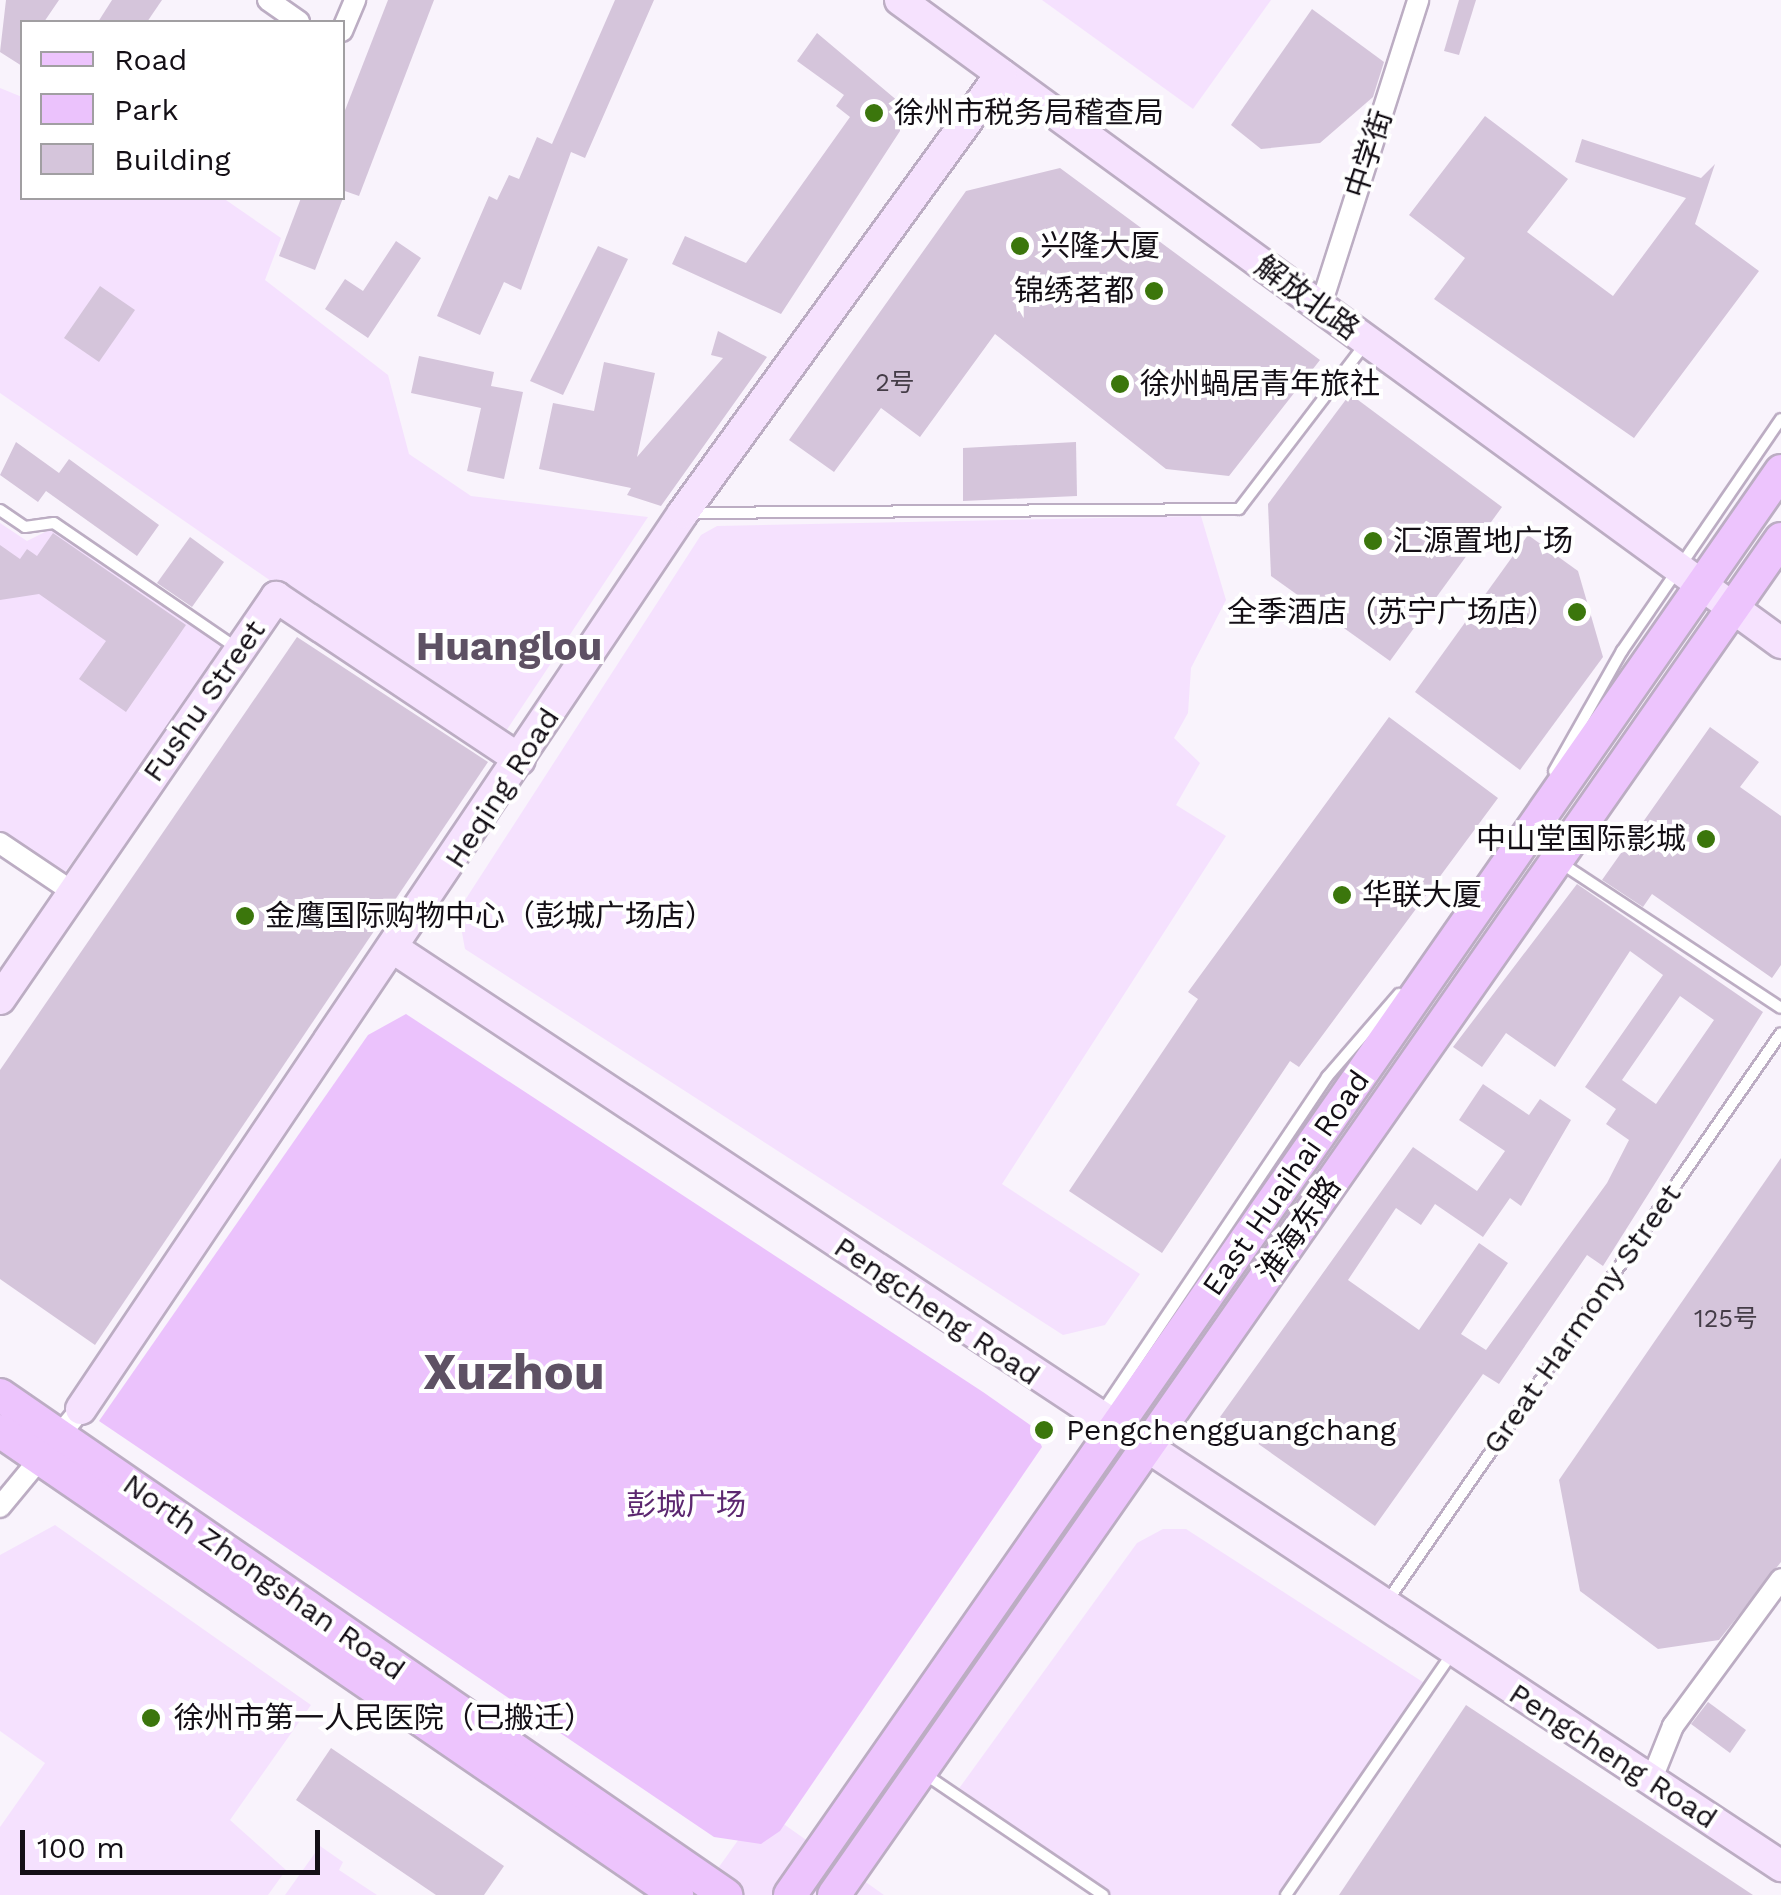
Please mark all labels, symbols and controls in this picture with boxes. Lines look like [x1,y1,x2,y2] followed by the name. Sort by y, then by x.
[20,20,345,200] legend
[114,42,187,77] text: Road
[114,92,179,127] text: Park
[894,95,1164,131] place label: 徐州市税务局稽查局
[863,102,885,124] marker: 徐州市税务局稽查局
[1338,106,1400,202] street label: 中学街
[114,142,231,177] text: Building
[1040,228,1160,264] place label: 兴隆大厦
[1009,235,1031,257] marker: 兴隆大厦
[1248,248,1366,348] street label: 解放北路
[1014,273,1134,309] place label: 锦绣茗都
[1143,280,1165,302] marker: 锦绣茗都
[1140,366,1380,402] place label: 徐州蝸居青年旅社
[875,368,915,398] house number: 2号
[1109,373,1131,395] marker: 徐州蝸居青年旅社
[1393,523,1573,559] place label: 汇源置地广场
[1362,530,1384,552] marker: 汇源置地广场
[1227,594,1557,630] place label: 全季酒店（苏宁广场店）
[1566,601,1588,623] marker: 全季酒店（苏宁广场店）
[135,613,273,789] street label: Fushu Street
[416,623,602,671] district label: Huanglou
[437,701,567,875] street label: Heqing Road
[1476,821,1686,857] place label: 中山堂国际影城
[1695,828,1717,850] marker: 中山堂国际影城
[1362,877,1482,913] place label: 华联大厦
[1331,884,1353,906] marker: 华联大厦
[265,898,715,934] place label: 金鹰国际购物中心（彭城广场店）
[234,905,256,927] marker: 金鹰国际购物中心（彭城广场店）
[1195,1063,1377,1303] street label: East Huaihai Road
[1250,1170,1348,1288] street label: 淮海东路
[1475,1177,1689,1461] street label: Great Harmony Street
[827,1229,1047,1393] street label: Pengcheng Road
[1694,1304,1758,1334] house number: 125号
[423,1342,605,1402] district label: Xuzhou
[1066,1412,1396,1448] place label: Pengchengguangchang
[1031,1417,1057,1443] marker: Pengchengguangchang
[116,1466,412,1688] street label: North Zhongshan Road
[626,1487,746,1523] park label: 彭城广场
[1502,1675,1724,1837] street label: Pengcheng Road
[174,1700,594,1736] place label: 徐州市第一人民医院（已搬迁）
[138,1705,164,1731] marker: 徐州市第一人民医院（已搬迁）
[25,1810,325,1872] scale bar
[37,1830,125,1865] text: 100 m

